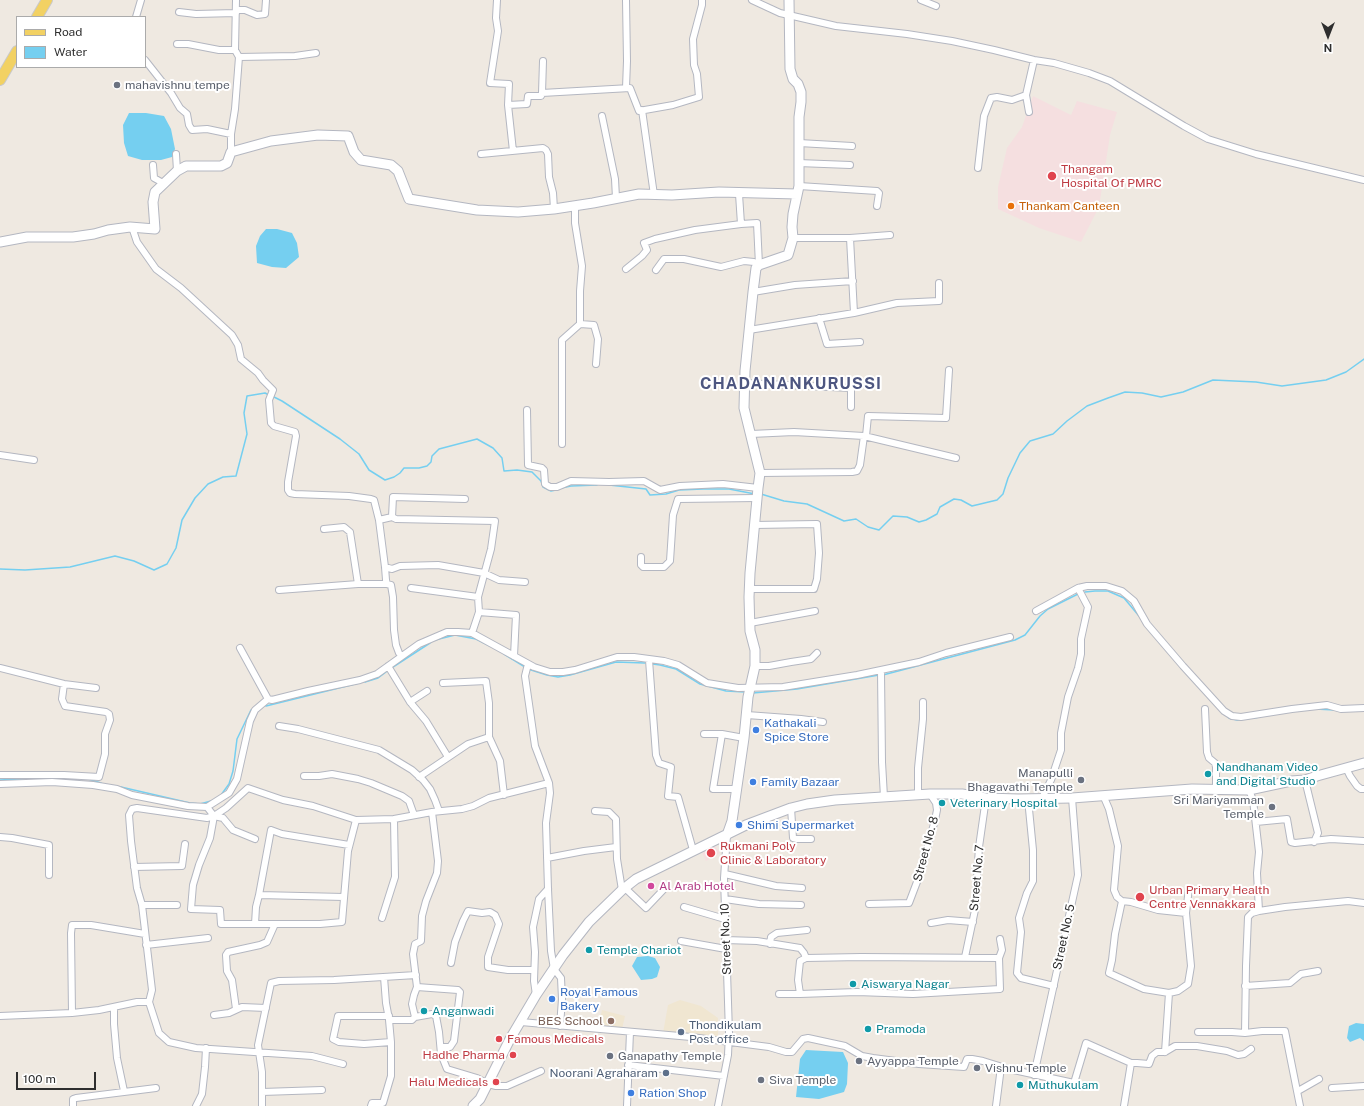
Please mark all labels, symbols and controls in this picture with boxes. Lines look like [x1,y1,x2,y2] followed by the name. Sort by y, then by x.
[16,16,146,68] legend
[1308,16,1348,56] north arrow
[54,25,82,39] text: Road
[1324,42,1332,54] text: N
[54,45,87,59] text: Water
[125,78,230,92] place label: mahavishnu tempe
[112,80,122,90] marker: mahavishnu tempe
[1061,162,1162,190] place label: Thangam Hospital Of PMRC
[1046,170,1058,182] marker: Thangam Hospital Of PMRC
[1019,199,1120,213] place label: Thankam Canteen
[1006,201,1016,211] marker: Thankam Canteen
[700,374,882,394] district label: CHADANANKURUSSI
[764,716,829,744] place label: Kathakali Spice Store
[751,725,761,735] marker: Kathakali Spice Store
[1216,760,1318,788] place label: Nandhanam Video and Digital Studio
[967,766,1073,794] place label: Manapulli Bhagavathi Temple
[1203,769,1213,779] marker: Nandhanam Video and Digital Studio
[761,775,839,789] place label: Family Bazaar
[1076,775,1086,785] marker: Manapulli Bhagavathi Temple
[748,777,758,787] marker: Family Bazaar
[1173,793,1264,821] place label: Sri Mariyamman Temple
[950,796,1058,810] place label: Veterinary Hospital
[937,798,947,808] marker: Veterinary Hospital
[1267,802,1277,812] marker: Sri Mariyamman Temple
[910,815,942,883] street label: Street No. 8
[747,818,854,832] place label: Shimi Supermarket
[734,820,744,830] marker: Shimi Supermarket
[720,839,826,867] place label: Rukmani Poly Clinic & Laboratory
[967,844,987,912] street label: Street No. 7
[705,847,717,859] marker: Rukmani Poly Clinic & Laboratory
[659,879,734,893] place label: Al Arab Hotel
[646,881,656,891] marker: Al Arab Hotel
[1149,883,1269,911] place label: Urban Primary Health Centre Vennakkara
[1134,891,1146,903] marker: Urban Primary Health Centre Vennakkara
[718,903,734,975] street label: Street No. 10
[1050,903,1078,971] street label: Street No. 5
[597,943,681,957] place label: Temple Chariot
[584,945,594,955] marker: Temple Chariot
[861,977,949,991] place label: Aiswarya Nagar
[848,979,858,989] marker: Aiswarya Nagar
[560,985,638,1013] place label: Royal Famous Bakery
[547,994,557,1004] marker: Royal Famous Bakery
[432,1004,494,1018] place label: Anganwadi
[419,1006,429,1016] marker: Anganwadi
[538,1014,603,1028] place label: BES School
[606,1016,616,1026] marker: BES School
[689,1018,761,1046] place label: Thondikulam Post office
[876,1022,926,1036] place label: Pramoda
[863,1024,873,1034] marker: Pramoda
[676,1027,686,1037] marker: Thondikulam Post office
[507,1032,604,1046] place label: Famous Medicals
[494,1034,504,1044] marker: Famous Medicals
[422,1048,505,1062] place label: Hadhe Pharma
[618,1049,722,1063] place label: Ganapathy Temple
[508,1050,518,1060] marker: Hadhe Pharma
[605,1051,615,1061] marker: Ganapathy Temple
[867,1054,959,1068] place label: Ayyappa Temple
[854,1056,864,1066] marker: Ayyappa Temple
[985,1061,1067,1075] place label: Vishnu Temple
[972,1063,982,1073] marker: Vishnu Temple
[18,1064,98,1090] scale bar
[550,1066,658,1080] place label: Noorani Agraharam
[661,1068,671,1078] marker: Noorani Agraharam
[23,1072,56,1086] text: 100 m
[769,1073,836,1087] place label: Siva Temple
[409,1075,488,1089] place label: Halu Medicals
[756,1075,766,1085] marker: Siva Temple
[491,1077,501,1087] marker: Halu Medicals
[1028,1078,1098,1092] place label: Muthukulam
[1015,1080,1025,1090] marker: Muthukulam
[639,1086,707,1100] place label: Ration Shop
[626,1088,636,1098] marker: Ration Shop

